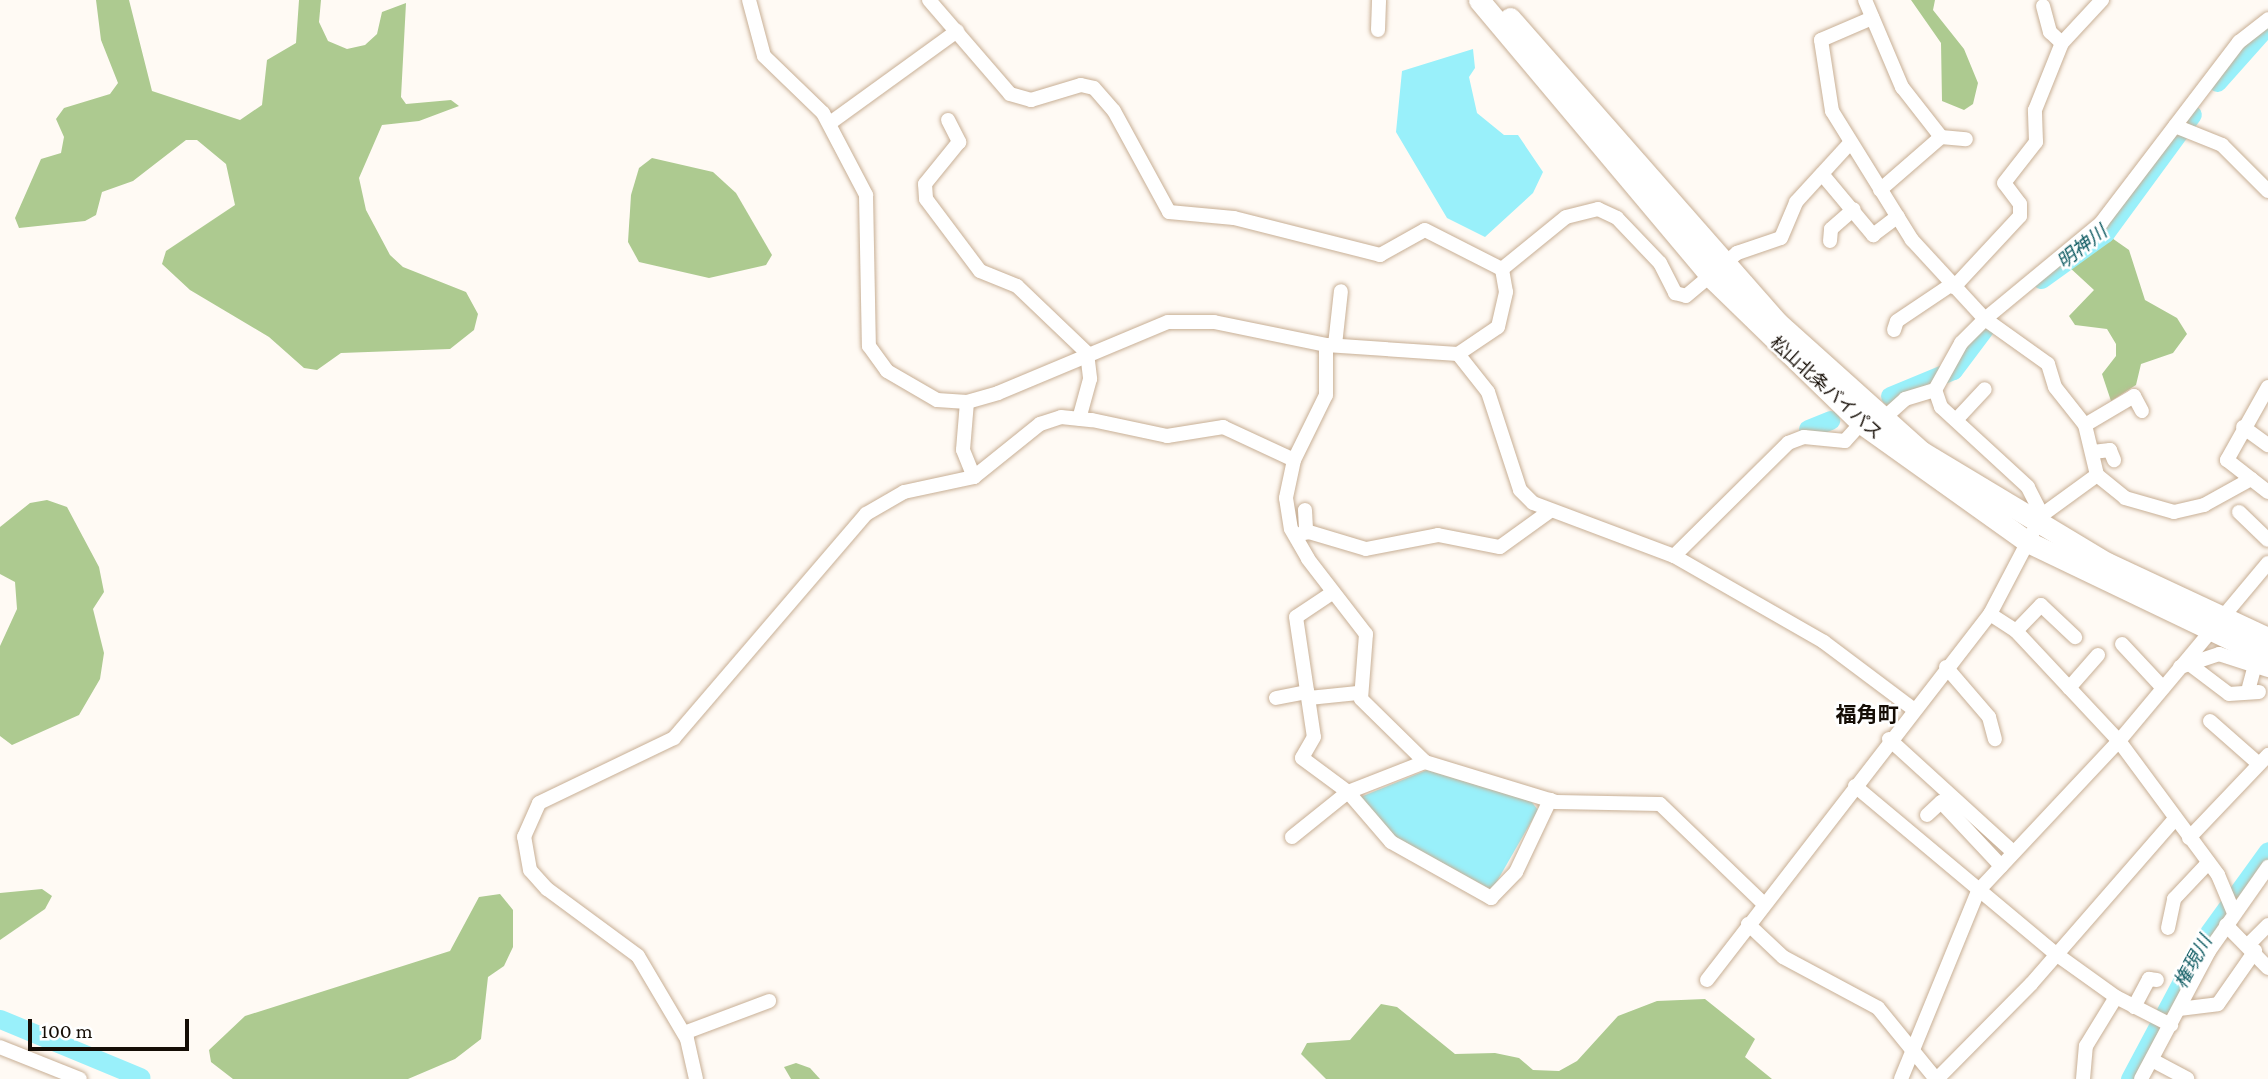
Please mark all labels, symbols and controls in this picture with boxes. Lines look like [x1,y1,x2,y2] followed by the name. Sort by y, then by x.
[2053,220,2111,274] water label: 明神川
[1765,332,1887,444] street label: 松山北条バイパス
[1836,702,1898,728] district label: 福角町
[2169,932,2217,992] water label: 権現川
[32,1006,192,1050] scale bar
[41,1019,93,1043] text: 100 m

